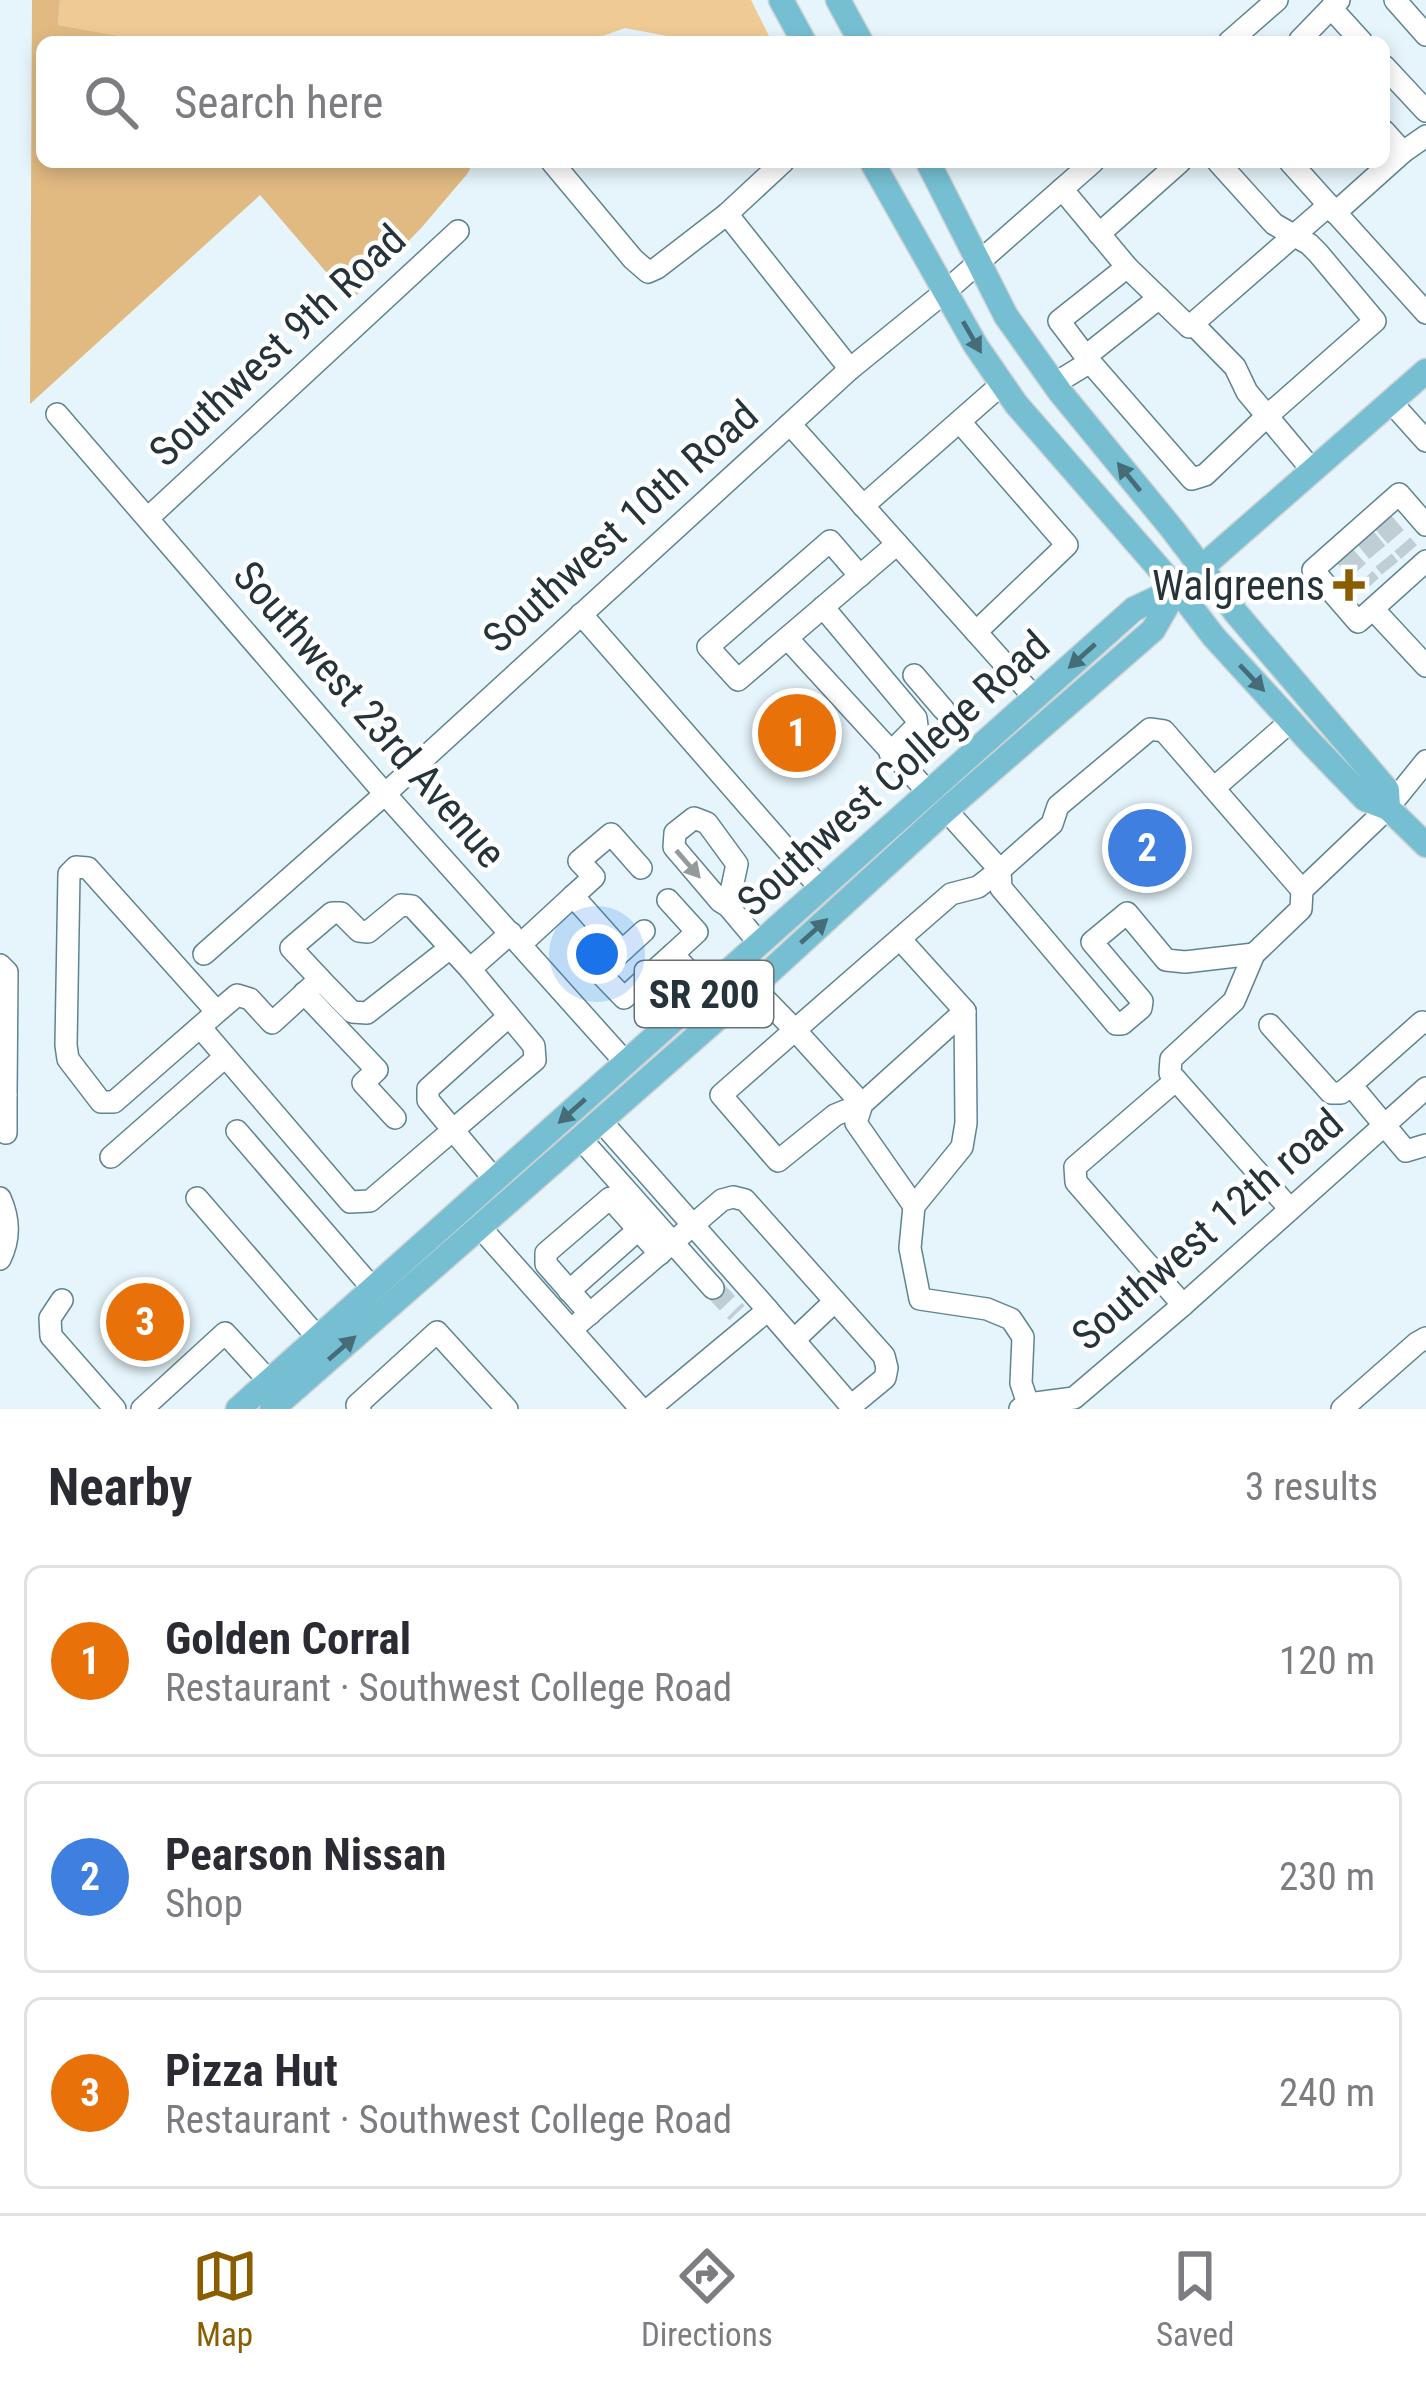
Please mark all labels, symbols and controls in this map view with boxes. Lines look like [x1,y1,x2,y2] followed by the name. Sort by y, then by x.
[36,36,1390,168] search box
[78,69,144,135] icon: search
[174,76,383,129] text: Search here
[139,214,415,476] street label: Southwest 9th Road
[960,320,981,353] one-way arrow
[473,390,768,662] street label: Southwest 10th Road
[1117,461,1142,492] one-way arrow
[223,551,516,877] street label: Southwest 23rd Avenue
[1152,561,1325,610] place label: Walgreens
[1336,572,1362,598] marker: Walgreens
[727,621,1059,926] street label: Southwest College Road
[1067,642,1097,669] one-way arrow
[1238,664,1265,693] one-way arrow
[758,688,836,778] pin: 1
[1108,803,1186,893] pin: 2
[674,848,700,878] one-way arrow
[799,917,828,945] one-way arrow
[567,924,627,984] your location
[635,961,773,1027] road number: SR 200
[558,1097,587,1124] one-way arrow
[1062,1099,1353,1360] street label: Southwest 12th road
[106,1277,184,1367] pin: 3
[327,1335,357,1362] one-way arrow
[48,1458,192,1517] text: Nearby
[1245,1464,1378,1510] text: 3 results
[165,1612,411,1665] text: Golden Corral
[80,1638,100,1684] text: 1
[1279,1638,1375,1684] text: 120 m
[165,1665,732,1711] text: Restaurant · Southwest College Road
[165,1828,446,1881] text: Pearson Nissan
[80,1854,100,1900] text: 2
[1279,1854,1375,1900] text: 230 m
[165,1881,243,1927] text: Shop
[165,2044,338,2097] text: Pizza Hut
[80,2070,100,2116] text: 3
[1279,2070,1375,2116] text: 240 m
[165,2097,732,2143] text: Restaurant · Southwest College Road
[192,2243,258,2354] tab: Map
[641,2243,773,2354] tab: Directions
[1156,2243,1234,2354] tab: Saved

